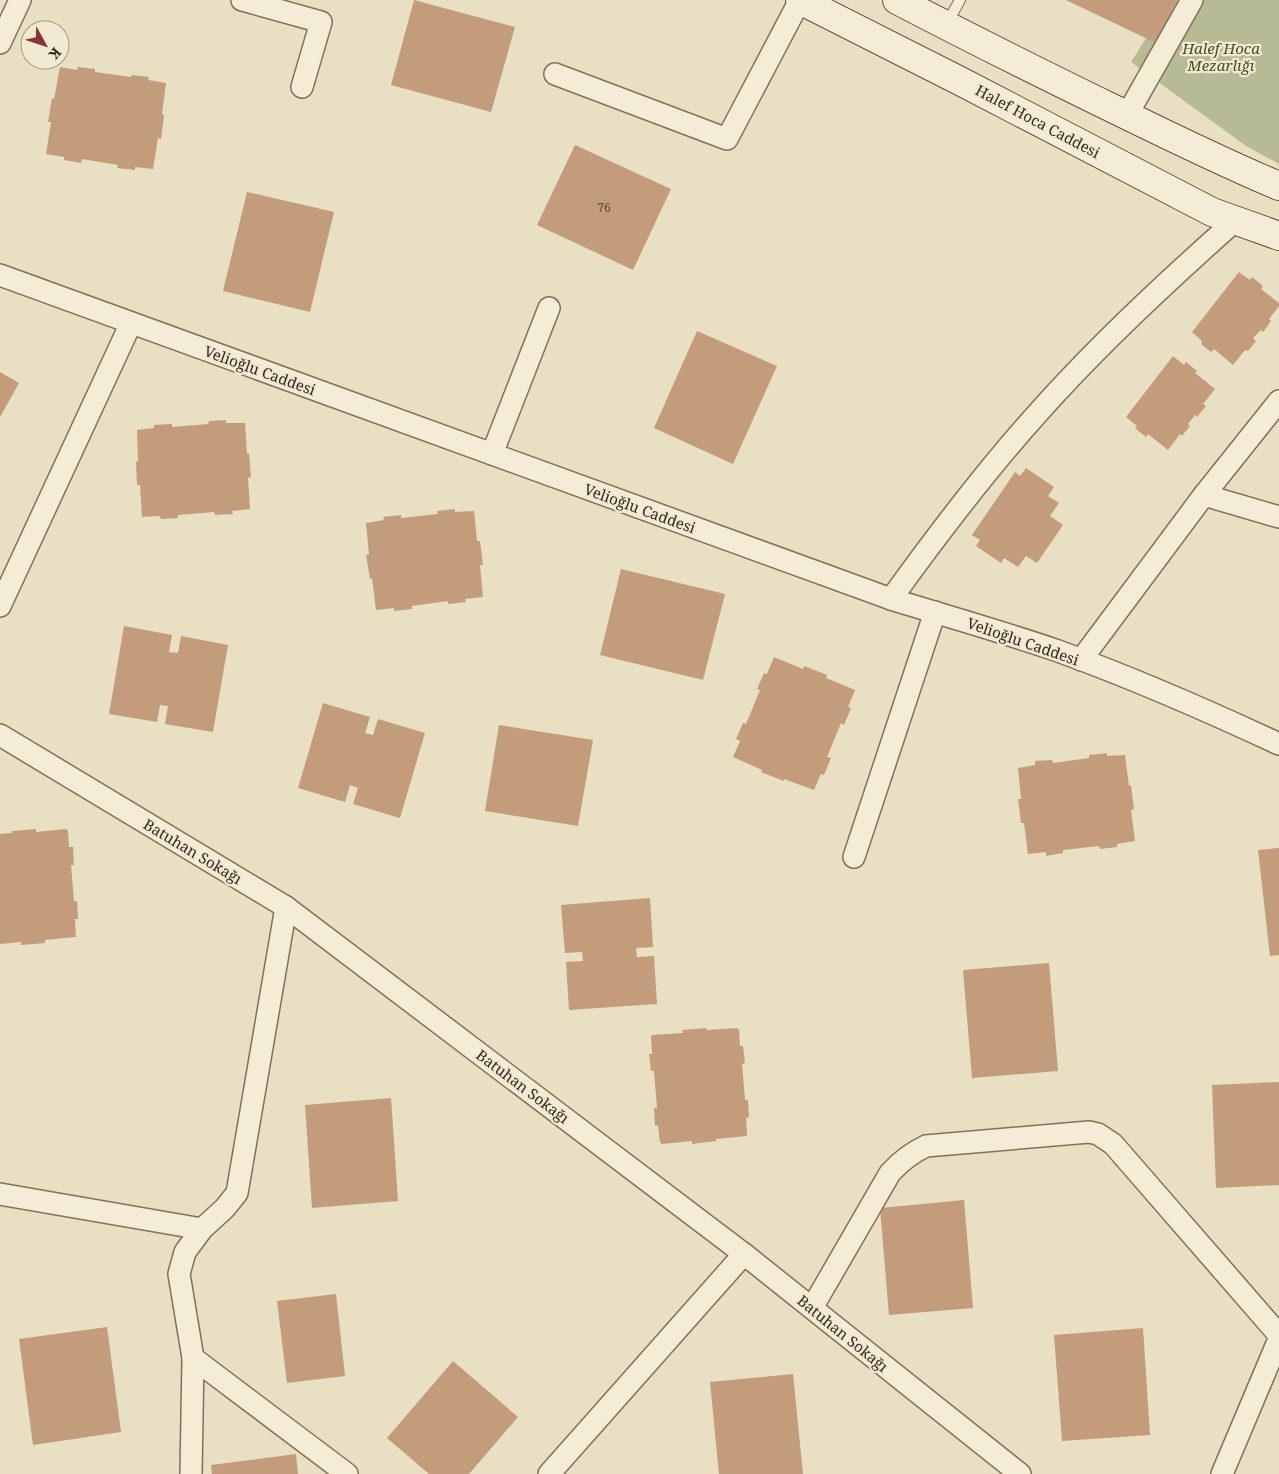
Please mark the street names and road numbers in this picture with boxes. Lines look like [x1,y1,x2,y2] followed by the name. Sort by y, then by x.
[972,80,1104,162] street label: Halef Hoca Caddesi
[202,341,319,400] street label: Velioğlu Caddesi
[582,479,699,538] street label: Velioğlu Caddesi
[964,612,1082,670] street label: Velioğlu Caddesi
[140,814,246,888] street label: Batuhan Sokağı
[472,1044,574,1128] street label: Batuhan Sokağı
[793,1290,893,1376] street label: Batuhan Sokağı

